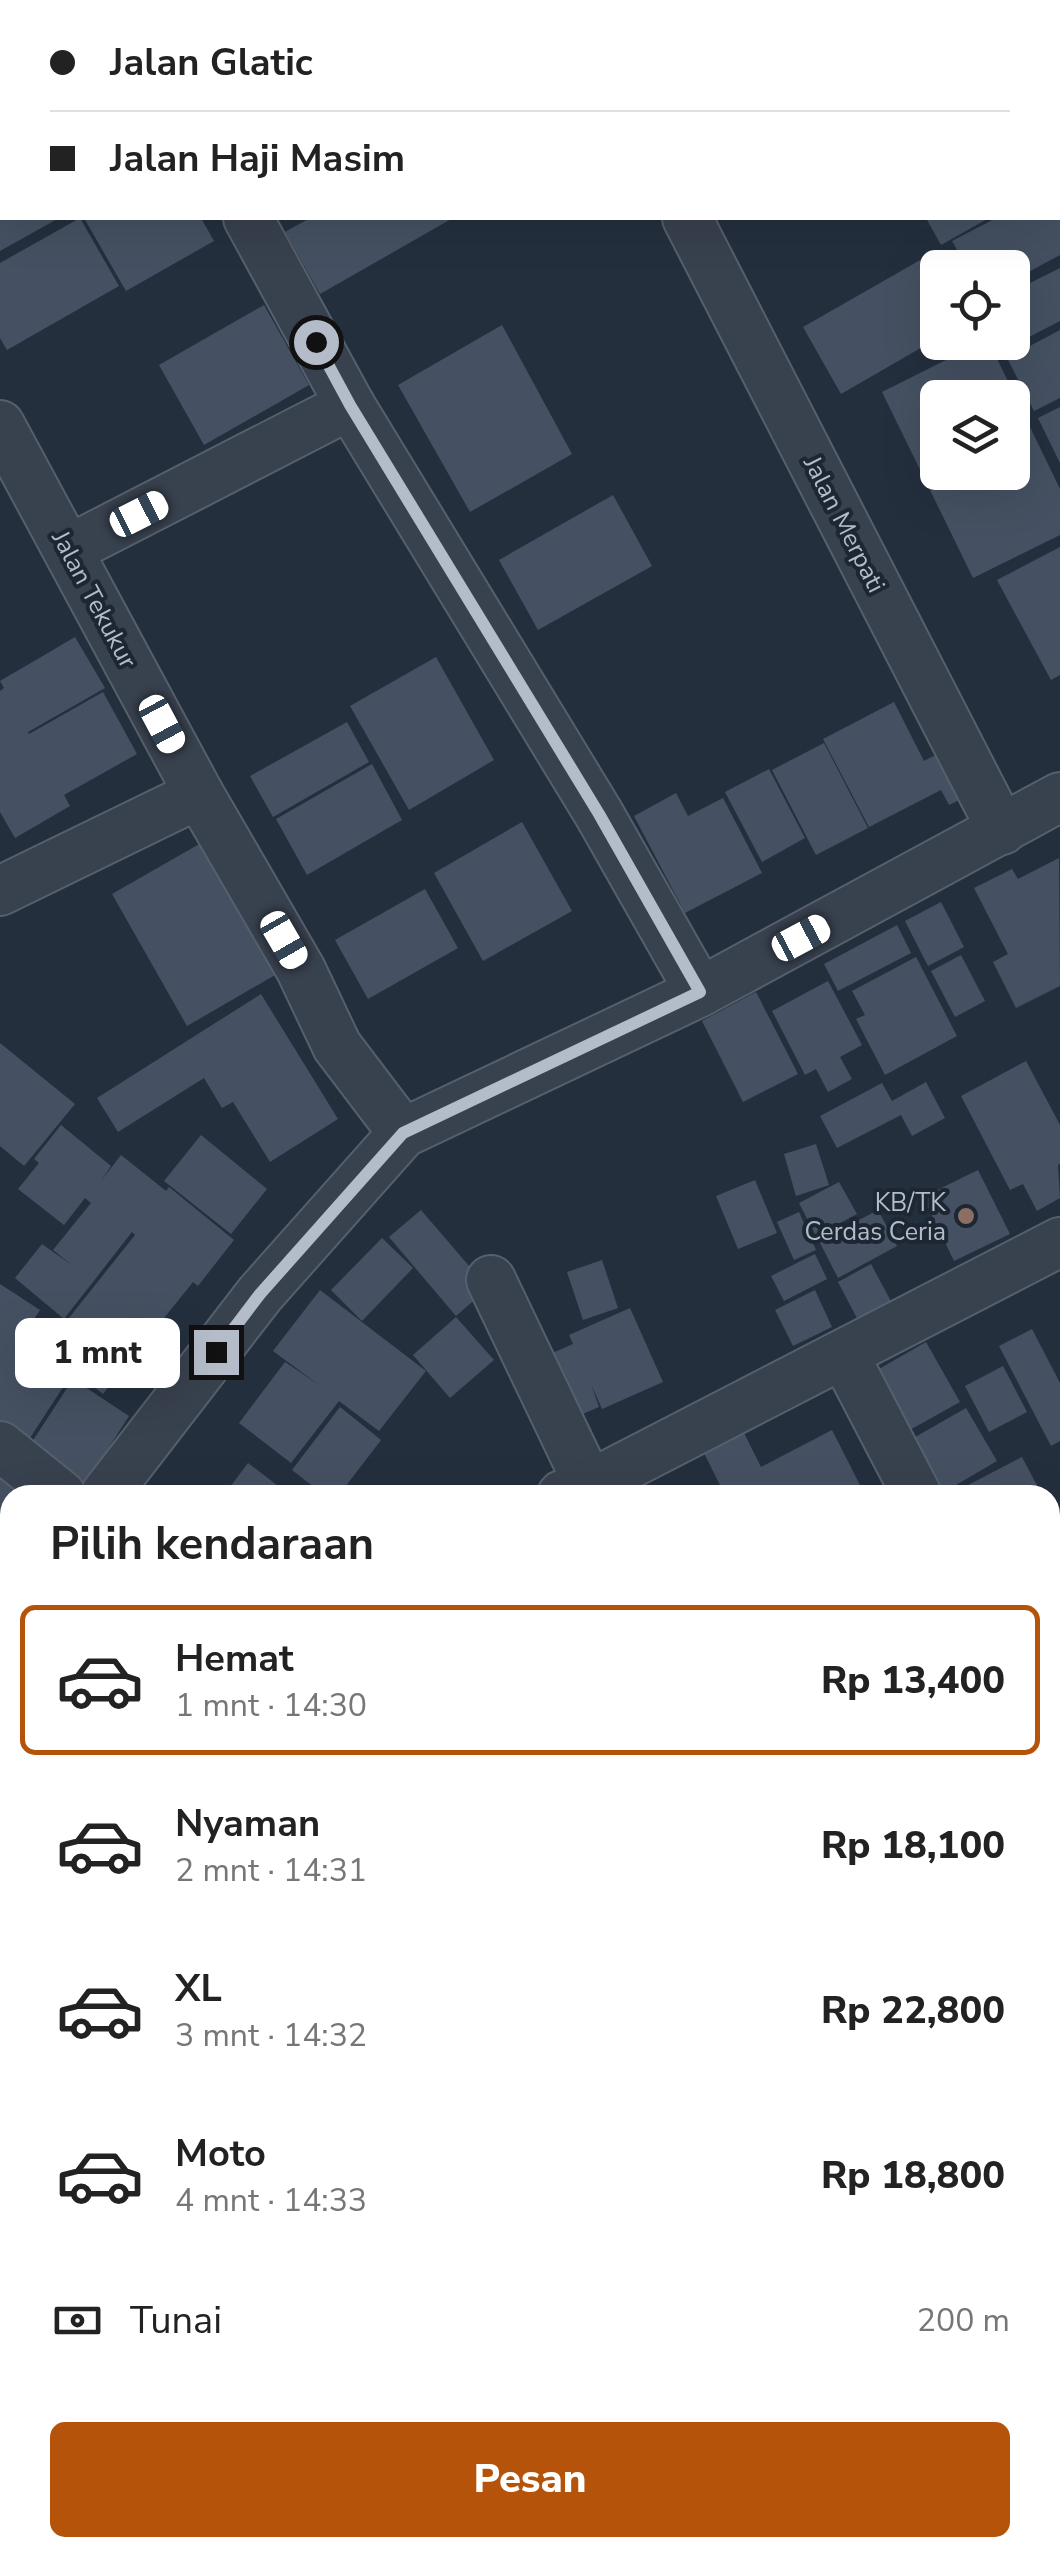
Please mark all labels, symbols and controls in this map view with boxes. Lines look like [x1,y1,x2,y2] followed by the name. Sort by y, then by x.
[110,37,313,88] text: Jalan Glatic
[110,133,405,184] text: Jalan Haji Masim
[920,250,1030,490] map controls
[920,250,1030,360] button: locate
[294,320,339,365] route start
[920,380,1030,490] button: layers
[795,450,893,598] street label: Jalan Merpati
[105,487,173,541] car
[43,524,145,674] street label: Jalan Tekukur
[135,690,189,758] car
[256,907,312,973] car
[767,911,835,965] car
[804,1186,946,1249] place label: KB/TK Cerdas Ceria
[955,1205,977,1227] marker: KB/TK Cerdas Ceria
[16,1317,181,1387] callout: 1 mnt
[194,1330,239,1375] route end
[53,1331,142,1374] text: 1 mnt
[50,1514,374,1575] text: Pilih kendaraan
[175,1633,294,1684] text: Hemat
[55,1635,145,1725] icon: car
[821,1655,1005,1706] text: Rp 13,400
[175,1684,367,1727] text: 1 mnt · 14:30
[175,1798,320,1849] text: Nyaman
[55,1800,145,1890] icon: car
[821,1820,1005,1871] text: Rp 18,100
[175,1849,367,1892] text: 2 mnt · 14:31
[175,1963,222,2014] text: XL
[55,1965,145,2055] icon: car
[821,1985,1005,2036] text: Rp 22,800
[175,2014,367,2057] text: 3 mnt · 14:32
[175,2128,266,2179] text: Moto
[55,2130,145,2220] icon: car
[821,2150,1005,2201] text: Rp 18,800
[175,2179,367,2222] text: 4 mnt · 14:33
[50,2293,105,2348] icon: cash
[130,2295,222,2346] text: Tunai
[917,2299,1010,2342] text: 200 m
[50,2422,1010,2537] button: Pesan

